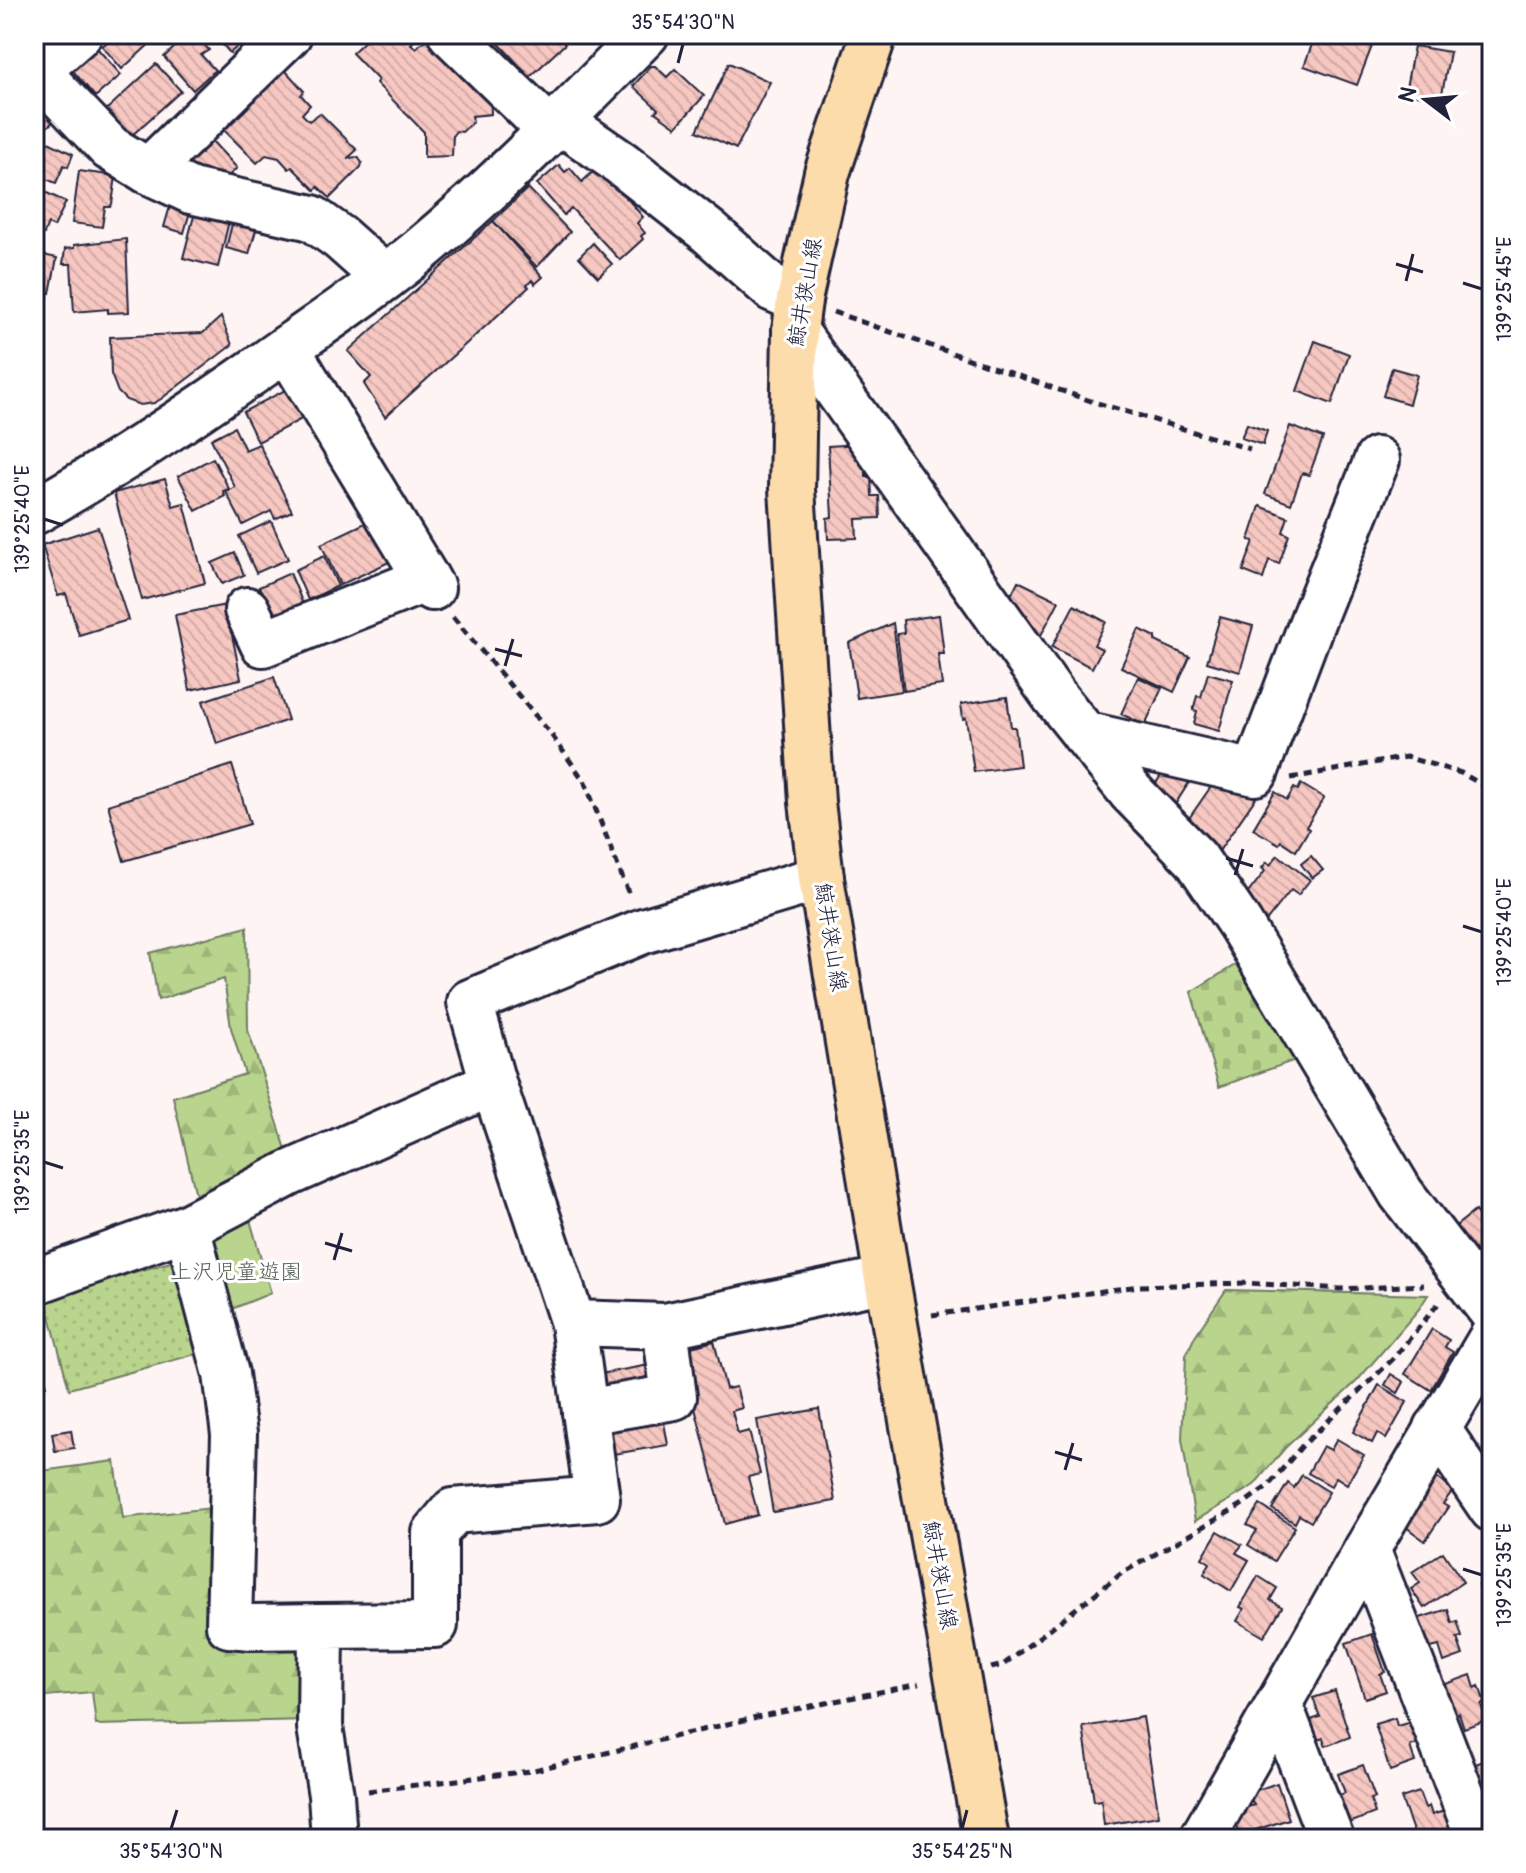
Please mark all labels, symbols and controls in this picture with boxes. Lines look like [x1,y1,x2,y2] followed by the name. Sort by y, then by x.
[631,10,735,35] text: 35°54'30"N
[1386,60,1466,140] north arrow
[1392,84,1423,106] text: N
[782,235,828,349] street label: 鯨井狭山線
[1492,237,1517,341] text: 139°25'45"E
[10,465,35,573] text: 139°25'40"E
[1492,878,1517,986] text: 139°25'40"E
[809,880,853,994] street label: 鯨井狭山線
[10,1110,35,1214] text: 139°25'35"E
[170,1258,302,1286] park label: 上沢児童遊園
[917,1518,963,1632] street label: 鯨井狭山線
[1492,1523,1517,1627] text: 139°25'35"E
[119,1839,223,1864] text: 35°54'30"N
[912,1839,1012,1864] text: 35°54'25"N

